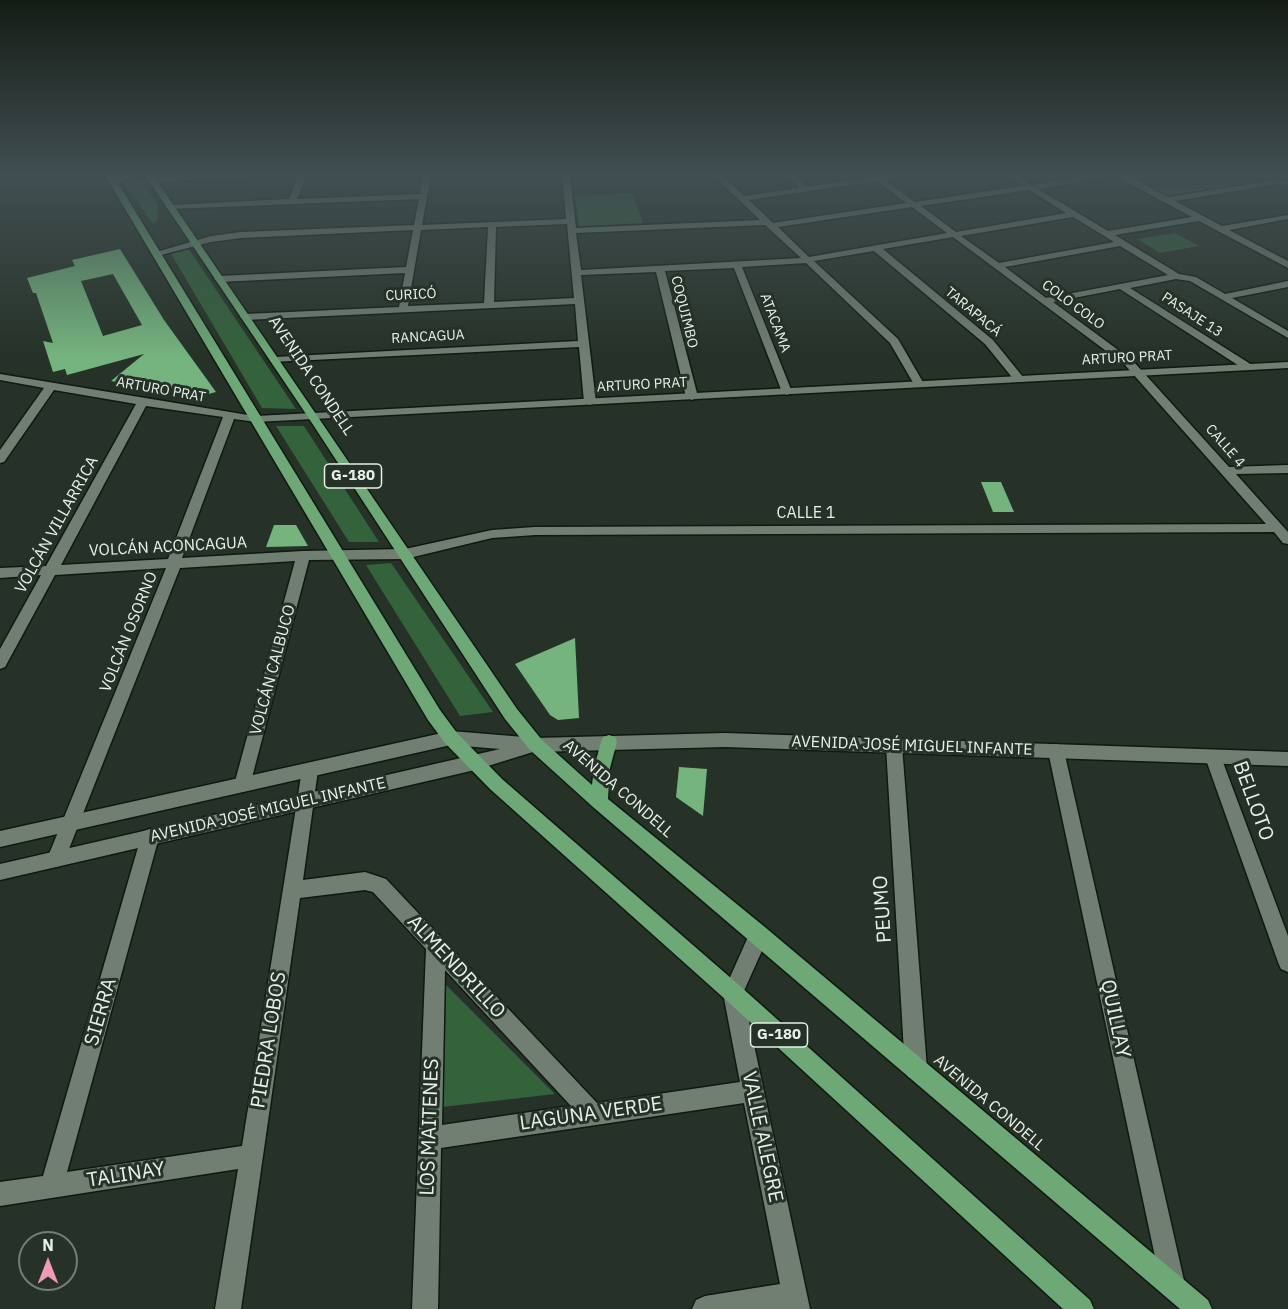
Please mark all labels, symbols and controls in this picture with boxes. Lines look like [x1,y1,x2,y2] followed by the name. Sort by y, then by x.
[667,274,701,350] street label: COQUIMBO
[1038,277,1108,333] street label: COLO COLO
[941,284,1005,340] street label: TARAPACÁ
[385,285,437,305] street label: CURICÓ
[1158,289,1226,341] street label: PASAJE 13
[756,291,794,355] street label: ATACAMA
[264,313,358,439] street label: AVENIDA CONDELL
[391,327,465,347] street label: RANCAGUA
[1081,347,1173,369] street label: ARTURO PRAT
[115,374,207,406] street label: ARTURO PRAT
[596,374,688,396] street label: ARTURO PRAT
[1202,421,1248,471] street label: CALLE 4
[11,453,103,597] street label: VOLCÁN VILLARRICA
[324,464,382,488] road number: G-180
[777,503,835,523] street label: CALLE 1
[89,533,247,561] street label: VOLCÁN ACONCAGUA
[96,569,162,695] street label: VOLCÁN OSORNO
[246,603,300,737] street label: VOLCÁN CALBUCO
[791,732,1033,760] street label: AVENIDA JOSÉ MIGUEL INFANTE
[559,736,677,842] street label: AVENIDA CONDELL
[1228,758,1278,844] street label: BELLOTO
[148,774,388,846] street label: AVENIDA JOSÉ MIGUEL INFANTE
[869,874,897,944] street label: PEUMO
[402,910,510,1024] street label: ALMENDRILLO
[246,970,292,1110] street label: PIEDRA LOBOS
[80,975,122,1049] street label: SIERRA
[1095,978,1135,1060] street label: QUILLAY
[750,1023,808,1047] road number: G-180
[929,1051,1049,1155] street label: AVENIDA CONDELL
[416,1058,444,1196] street label: LOS MAITENES
[736,1069,788,1205] street label: VALLE ALEGRE
[518,1092,664,1136] street label: LAGUNA VERDE
[85,1157,167,1193] street label: TALINAY
[18,1231,78,1291] north arrow
[42,1235,54,1255] text: N

